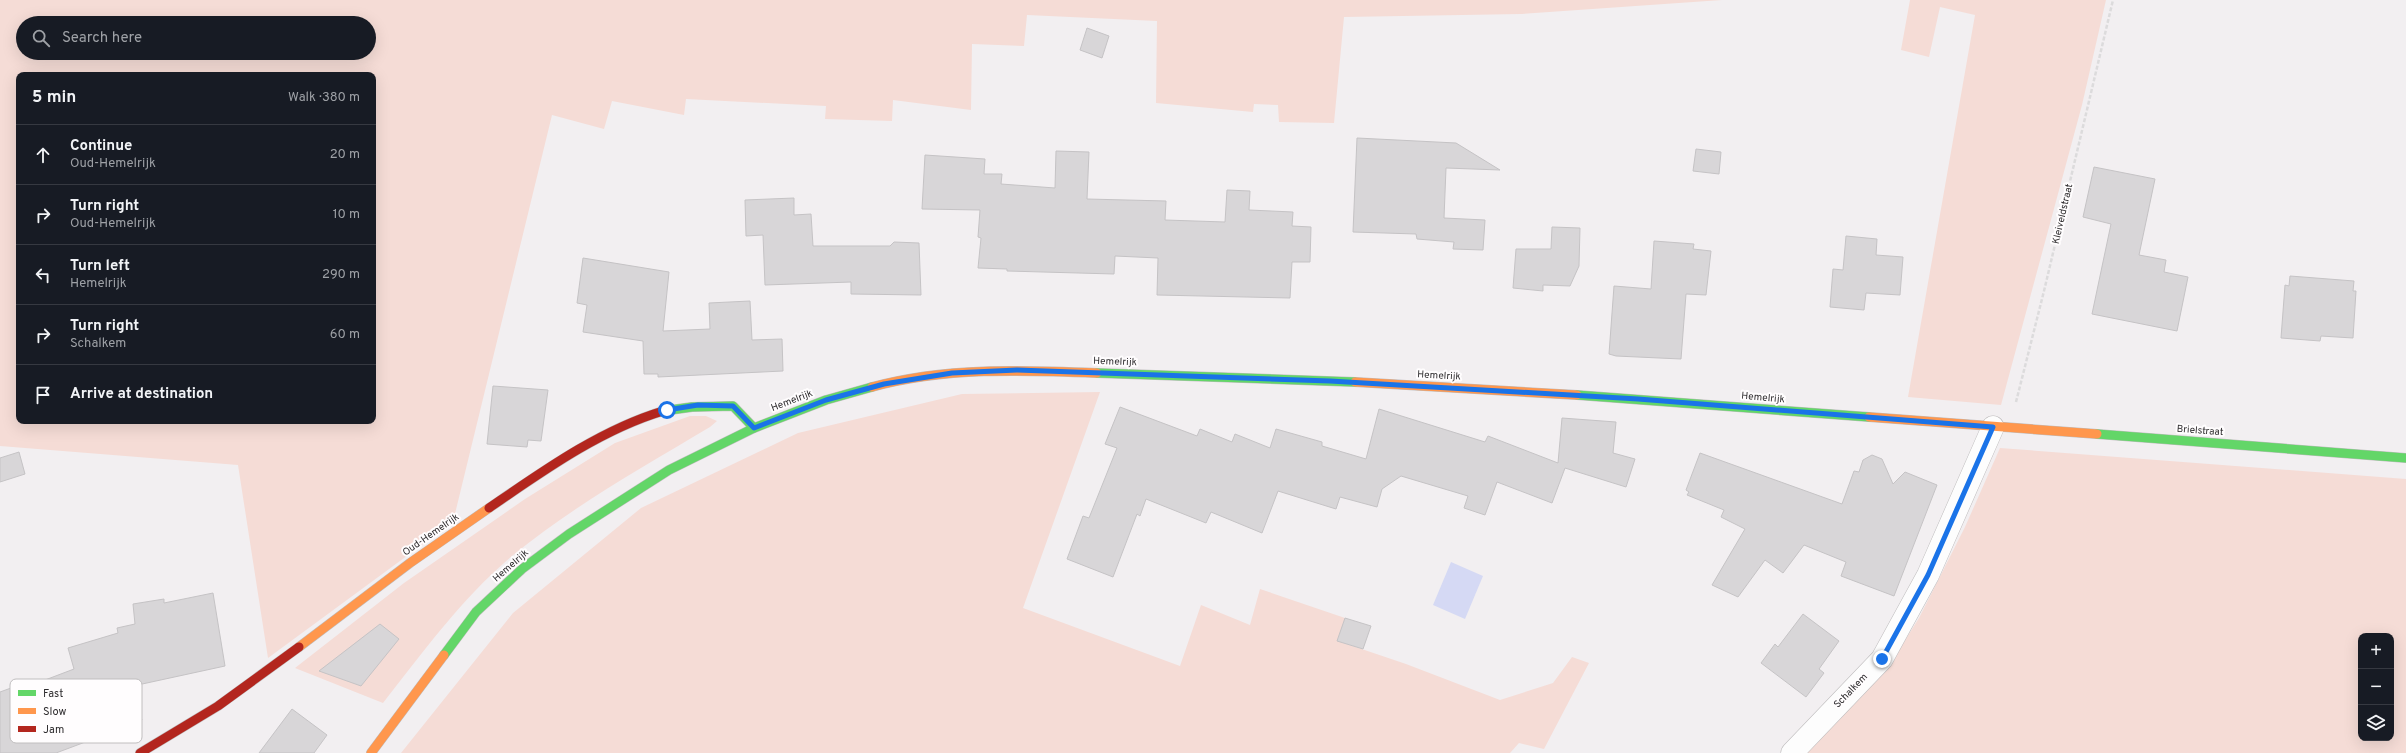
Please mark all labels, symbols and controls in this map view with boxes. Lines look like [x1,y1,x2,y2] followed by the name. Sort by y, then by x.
[16,16,376,60] search box
[30,27,52,49] icon: search
[62,29,142,48] text: Search here
[32,87,76,109] text: 5 min
[288,90,360,106] text: Walk · 380 m
[70,137,132,156] text: Continue
[32,144,54,166] icon: ahead
[330,147,360,163] text: 20 m
[70,156,156,172] text: Oud-Hemelrijk
[2050,182,2076,246] street label: Kleiveldstraat
[70,197,139,216] text: Turn right
[32,204,54,226] icon: right
[333,207,360,223] text: 10 m
[70,216,156,232] text: Oud-Hemelrijk
[70,257,130,276] text: Turn left
[32,264,54,286] icon: left
[322,267,360,283] text: 290 m
[70,276,127,292] text: Hemelrijk
[70,317,139,336] text: Turn right
[32,324,54,346] icon: right
[330,327,360,343] text: 60 m
[70,336,126,352] text: Schalkem
[1093,355,1137,369] street label: Hemelrijk
[1417,368,1461,384] street label: Hemelrijk
[32,384,54,406] icon: arrive
[70,385,213,404] text: Arrive at destination
[769,387,815,415] street label: Hemelrijk
[1741,390,1785,406] street label: Hemelrijk
[658,401,676,419] route start
[2176,423,2224,439] street label: Brielstraat
[400,511,462,559] street label: Oud-Hemelrijk
[490,547,532,585] street label: Hemelrijk
[2358,633,2394,741] map controls
[2358,633,2394,669] button: +
[1873,650,1891,668] route end
[2358,669,2394,705] button: −
[1831,671,1871,711] street label: Schalkem
[10,679,142,743] legend
[43,687,63,701] text: Fast
[43,705,66,719] text: Slow
[2358,705,2394,741] button: layers
[43,723,64,737] text: Jam

